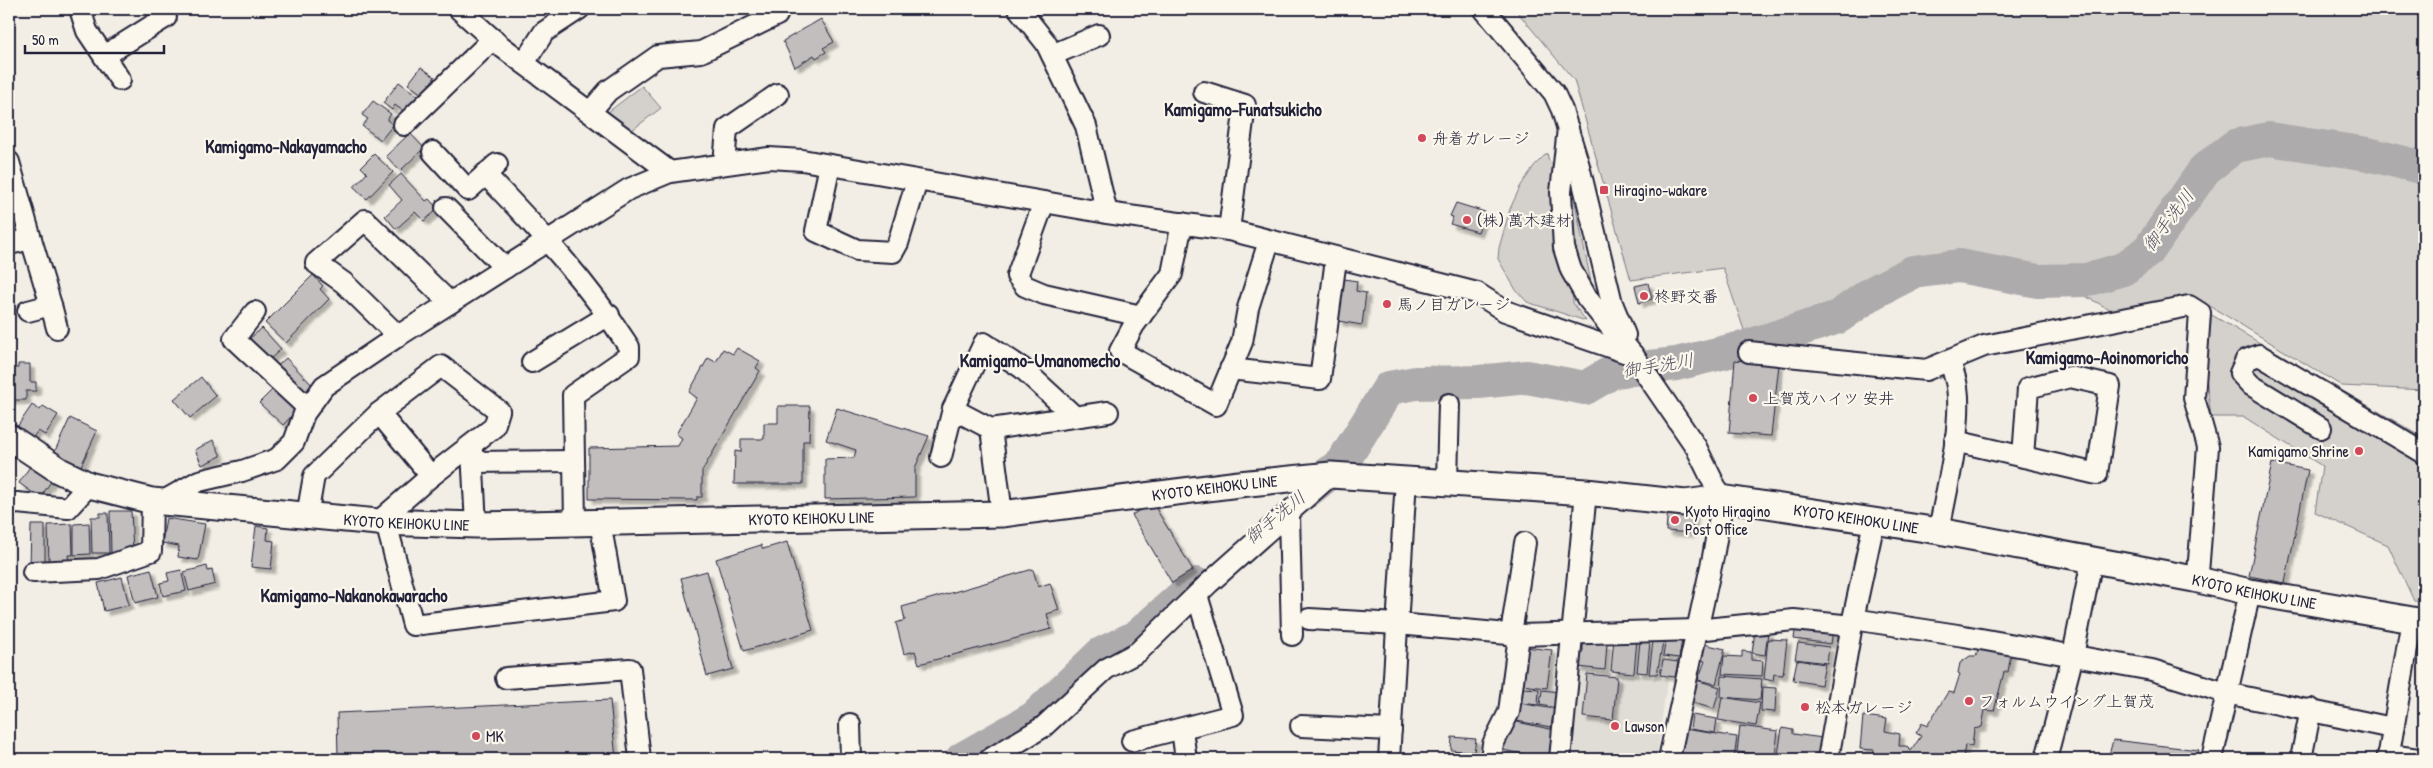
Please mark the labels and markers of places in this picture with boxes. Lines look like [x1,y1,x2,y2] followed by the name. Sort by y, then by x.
[1432,127,1529,149] place label: 舟着ガレージ
[1416,132,1428,144] marker: 舟着ガレージ
[1614,179,1708,201] place label: Hiragino-wakare
[1598,184,1610,196] marker: Hiragino-wakare
[1477,209,1572,231] place label: (株) 萬木建材
[1461,214,1473,226] marker: (株) 萬木建材
[1654,285,1718,307] place label: 柊野交番
[1638,290,1650,302] marker: 柊野交番
[1397,293,1510,315] place label: 馬ノ目ガレージ
[1381,298,1393,310] marker: 馬ノ目ガレージ
[1763,387,1895,409] place label: 上賀茂ハイツ 安井
[1747,392,1759,404] marker: 上賀茂ハイツ 安井
[2248,440,2350,462] place label: Kamigamo Shrine
[2353,445,2365,457] marker: Kamigamo Shrine
[1685,500,1771,540] place label: Kyoto Hiragino Post Office
[1669,514,1681,526] marker: Kyoto Hiragino Post Office
[1979,690,2154,712] place label: フォルムウイング上賀茂
[1963,695,1975,707] marker: フォルムウイング上賀茂
[1815,696,1912,718] place label: 松本ガレージ
[1799,701,1811,713] marker: 松本ガレージ
[1625,715,1664,737] place label: Lawson
[1609,720,1621,732] marker: Lawson
[486,725,505,747] place label: MK
[470,730,482,742] marker: MK

